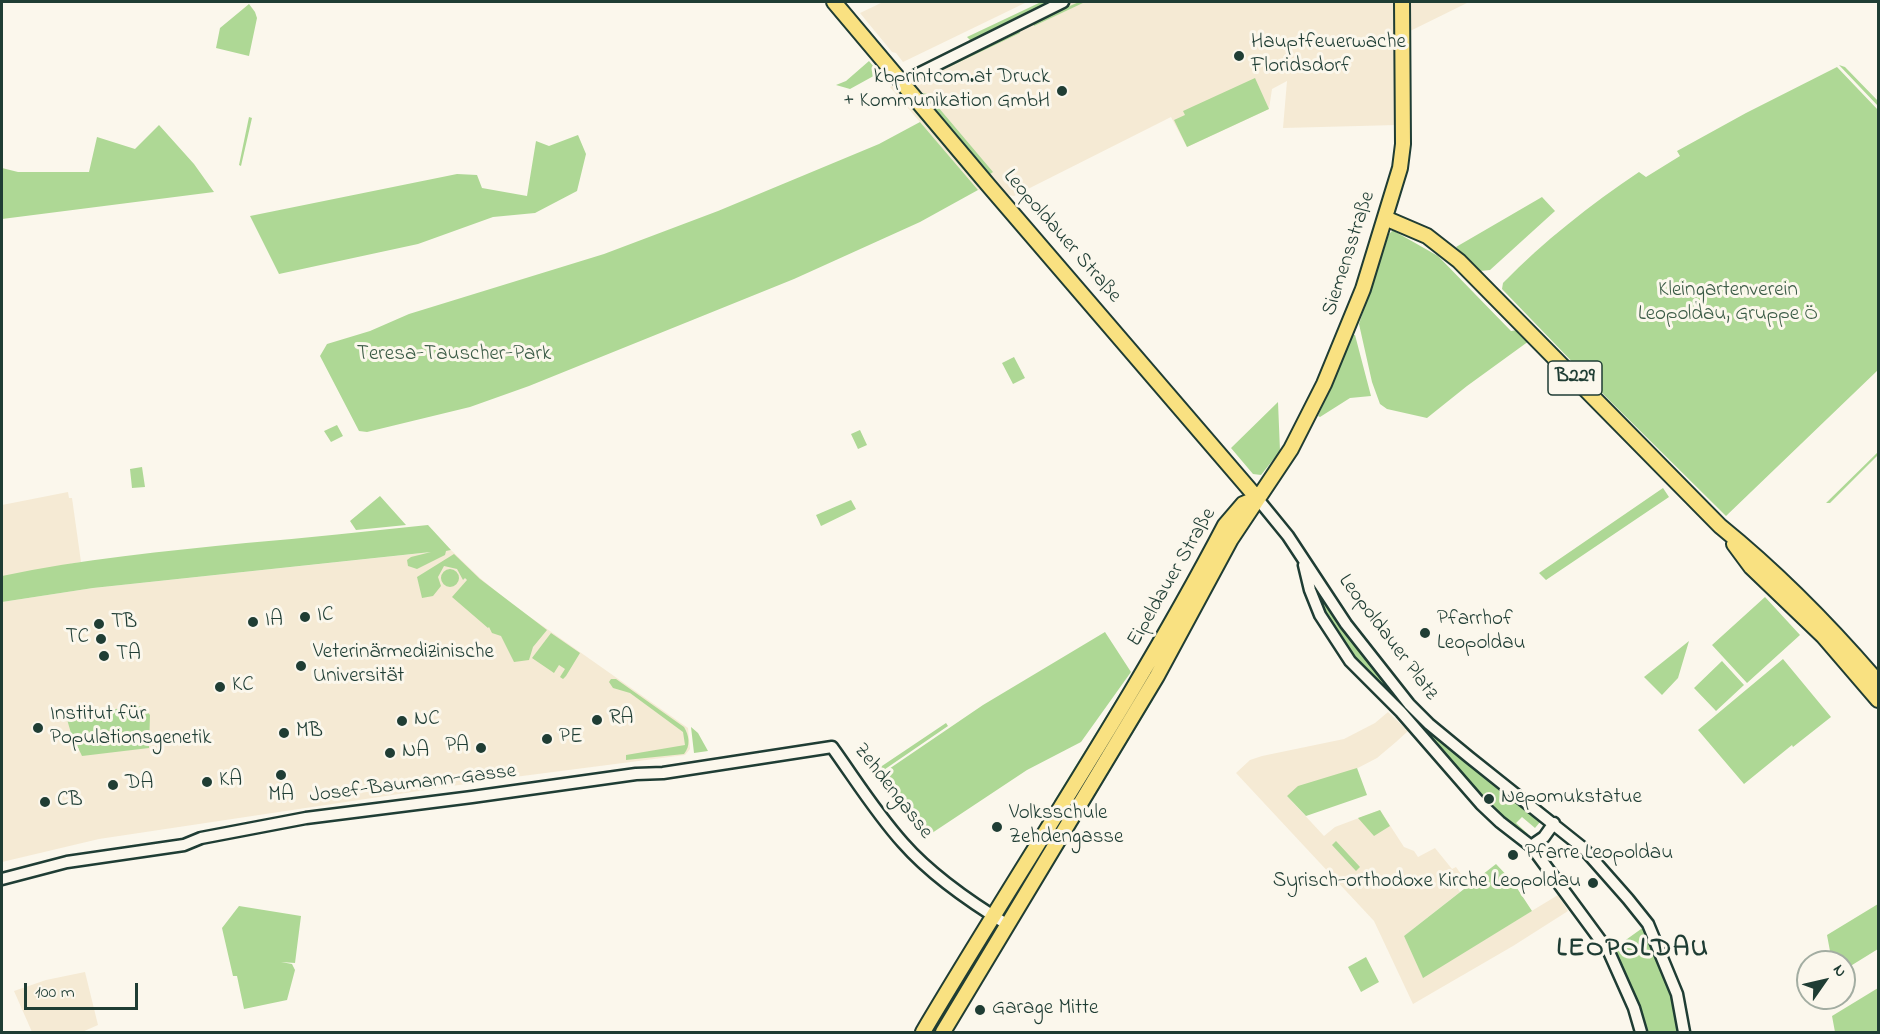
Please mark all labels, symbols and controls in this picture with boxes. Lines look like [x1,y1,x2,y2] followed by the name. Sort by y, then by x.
[1251,31,1406,81] place label: Hauptfeuerwache Floridsdorf
[1232,49,1246,63] marker: Hauptfeuerwache Floridsdorf
[843,66,1050,116] place label: kbprintcom.at Druck + Kommunikation GmbH
[1055,84,1069,98] marker: kbprintcom.at Druck + Kommunikation GmbH
[996,165,1126,309] street label: Leopoldauer Straße
[1318,189,1382,319] street label: Siemensstraße
[1638,279,1818,329] park label: Kleingartenverein Leopoldau, Gruppe Ö
[357,343,551,369] park label: Teresa-Tauscher-Park
[1548,361,1602,395] road number: B229
[1123,504,1223,652] street label: Eipeldauer Straße
[1331,570,1443,706] street label: Leopoldauer Platz
[317,604,333,630] place label: IC
[1437,608,1525,658] place label: Pfarrhof Leopoldau
[265,609,283,635] place label: IA
[298,610,312,624] marker: IC
[111,611,137,637] place label: TB
[246,615,260,629] marker: IA
[92,617,106,631] marker: TB
[65,626,89,652] place label: TC
[1418,626,1432,640] marker: Pfarrhof Leopoldau
[94,632,108,646] marker: TC
[313,641,494,691] place label: Veterinärmedizinische Universität
[116,643,141,669] place label: TA
[97,649,111,663] marker: TA
[294,659,308,673] marker: Veterinärmedizinische Universität
[232,674,254,700] place label: KC
[213,680,227,694] marker: KC
[50,703,212,753] place label: Institut für Populationsgenetik
[609,707,634,733] place label: RA
[414,708,440,734] place label: NC
[590,713,604,727] marker: RA
[395,714,409,728] marker: NC
[296,720,323,746] place label: MB
[31,721,45,735] marker: Institut für Populationsgenetik
[277,726,291,740] marker: MB
[559,726,583,752] place label: PE
[540,732,554,746] marker: PE
[445,735,469,761] place label: PA
[847,739,937,845] street label: Zehdengasse
[402,740,429,766] place label: NA
[474,741,488,755] marker: PA
[383,746,397,760] marker: NA
[308,760,518,810] street label: Josef-Baumann-Gasse
[274,768,288,782] marker: MA
[219,769,242,795] place label: KA
[125,772,153,798] place label: DA
[200,775,214,789] marker: KA
[106,778,120,792] marker: DA
[268,784,294,810] place label: MA
[1501,786,1642,812] place label: Nepomukstatue
[57,789,83,815] place label: CB
[1482,792,1496,806] marker: Nepomukstatue
[38,795,52,809] marker: CB
[1009,802,1123,852] place label: Volksschule Zehdengasse
[990,820,1004,834] marker: Volksschule Zehdengasse
[1525,842,1673,868] place label: Pfarre Leopoldau
[1506,848,1520,862] marker: Pfarre Leopoldau
[1273,870,1581,896] place label: Syrisch-orthodoxe Kirche Leopoldau
[1586,876,1600,890] marker: Syrisch-orthodoxe Kirche Leopoldau
[1557,935,1709,967] district label: LEOPOLDAU
[1796,950,1856,1010] north arrow
[1826,960,1852,982] text: N
[27,971,141,1009] scale bar
[35,980,75,1006] text: 100 m
[992,997,1099,1023] place label: Garage Mitte
[973,1003,987,1017] marker: Garage Mitte

